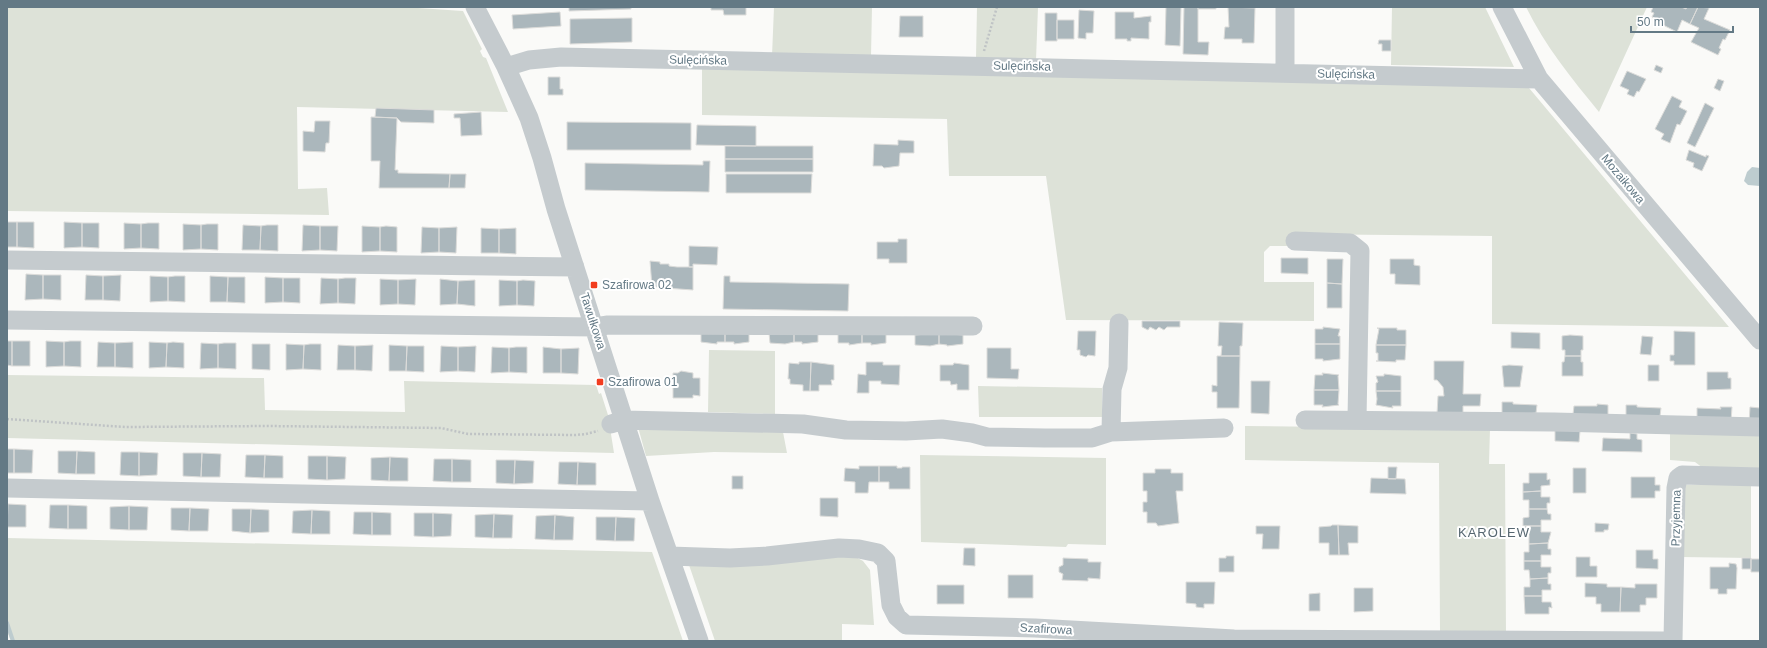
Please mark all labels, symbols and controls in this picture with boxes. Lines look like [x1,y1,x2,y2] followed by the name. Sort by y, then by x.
[1631,8,1733,34] scale bar
[1637,15,1664,29] text: 50 m
[669,52,727,68] street label: Sulęcińska
[993,58,1051,74] street label: Sulęcińska
[1317,66,1375,82] street label: Sulęcińska
[1598,152,1648,207] street label: Mozaikowa
[602,278,672,292] place label: Szafirowa 02
[589,280,599,290] marker: Szafirowa 02
[577,291,609,351] street label: Tawułkowa
[608,375,678,389] place label: Szafirowa 01
[595,377,605,387] marker: Szafirowa 01
[1669,489,1683,546] street label: Przyjemna
[1458,525,1530,540] district label: KAROLEW
[1019,621,1073,637] street label: Szafirowa

